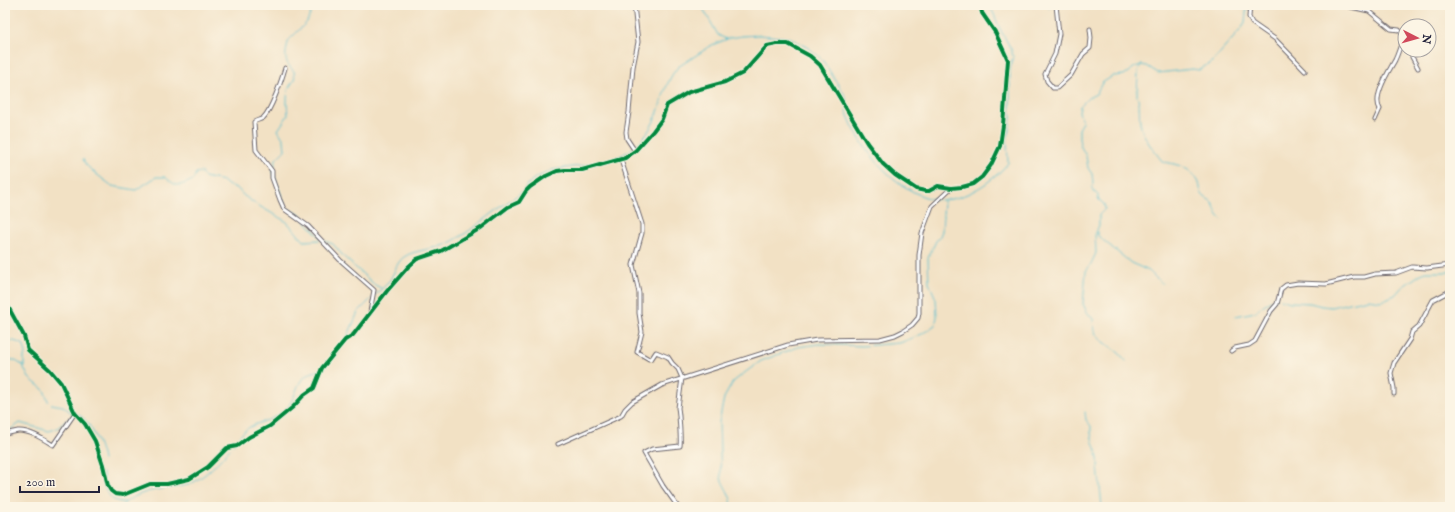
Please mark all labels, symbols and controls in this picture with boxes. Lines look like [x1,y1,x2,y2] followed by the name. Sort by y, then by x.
[1397,18,1437,58] north arrow
[1418,32,1434,45] text: N
[20,468,99,494] scale bar
[26,475,55,490] text: 200 m

